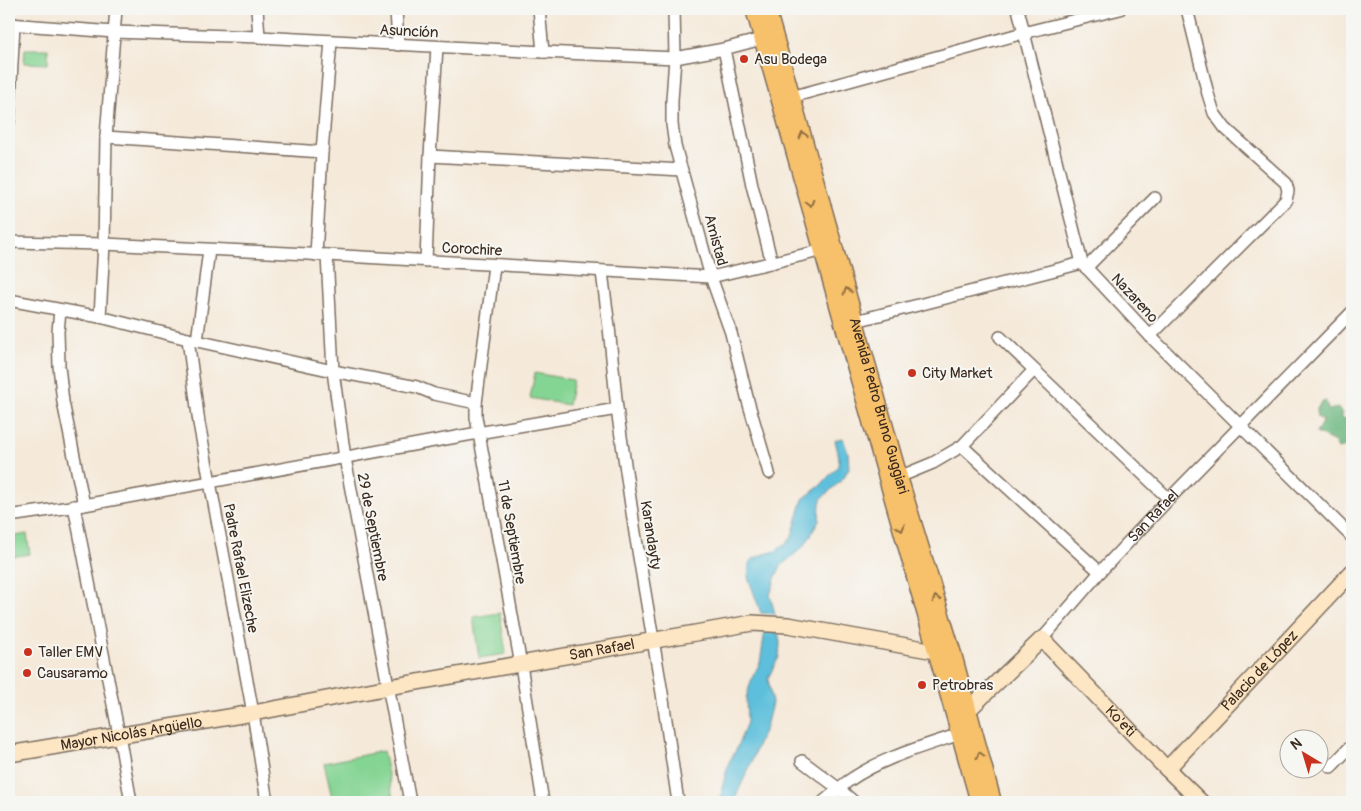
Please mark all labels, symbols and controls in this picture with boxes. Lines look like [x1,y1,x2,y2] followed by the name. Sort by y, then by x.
[379,20,439,43] street label: Asunción
[754,50,827,69] place label: Asu Bodega
[738,53,750,65] marker: Asu Bodega
[799,131,809,140] one-way arrow
[804,199,814,207] one-way arrow
[700,212,731,268] street label: Amistad
[441,238,503,261] street label: Corochire
[1107,270,1162,327] street label: Nazareno
[843,288,853,296] one-way arrow
[844,315,913,497] street label: Avenida Pedro Bruno Guggiari
[922,364,993,383] place label: City Market
[906,367,918,379] marker: City Market
[353,471,392,583] street label: 29 de Septiembre
[493,479,530,586] street label: 11 de Septiembre
[1124,486,1183,547] street label: San Rafael
[636,499,665,572] street label: Karandayty
[219,502,262,635] street label: Padre Rafael Elizeche
[896,523,906,532] one-way arrow
[932,595,942,603] one-way arrow
[1217,626,1302,715] street label: Palacio de López
[568,635,636,665] street label: San Rafael
[38,643,103,662] place label: Taller EMV
[22,646,34,658] marker: Taller EMV
[37,664,108,683] place label: Causaramo
[21,667,33,679] marker: Causaramo
[932,676,994,695] place label: Petrobras
[916,679,928,691] marker: Petrobras
[1101,702,1140,741] street label: Ko'eti
[59,713,203,755] street label: Mayor Nicolás Argüello
[1278,728,1328,778] north arrow
[1287,735,1305,754] text: N
[975,751,986,760] one-way arrow

